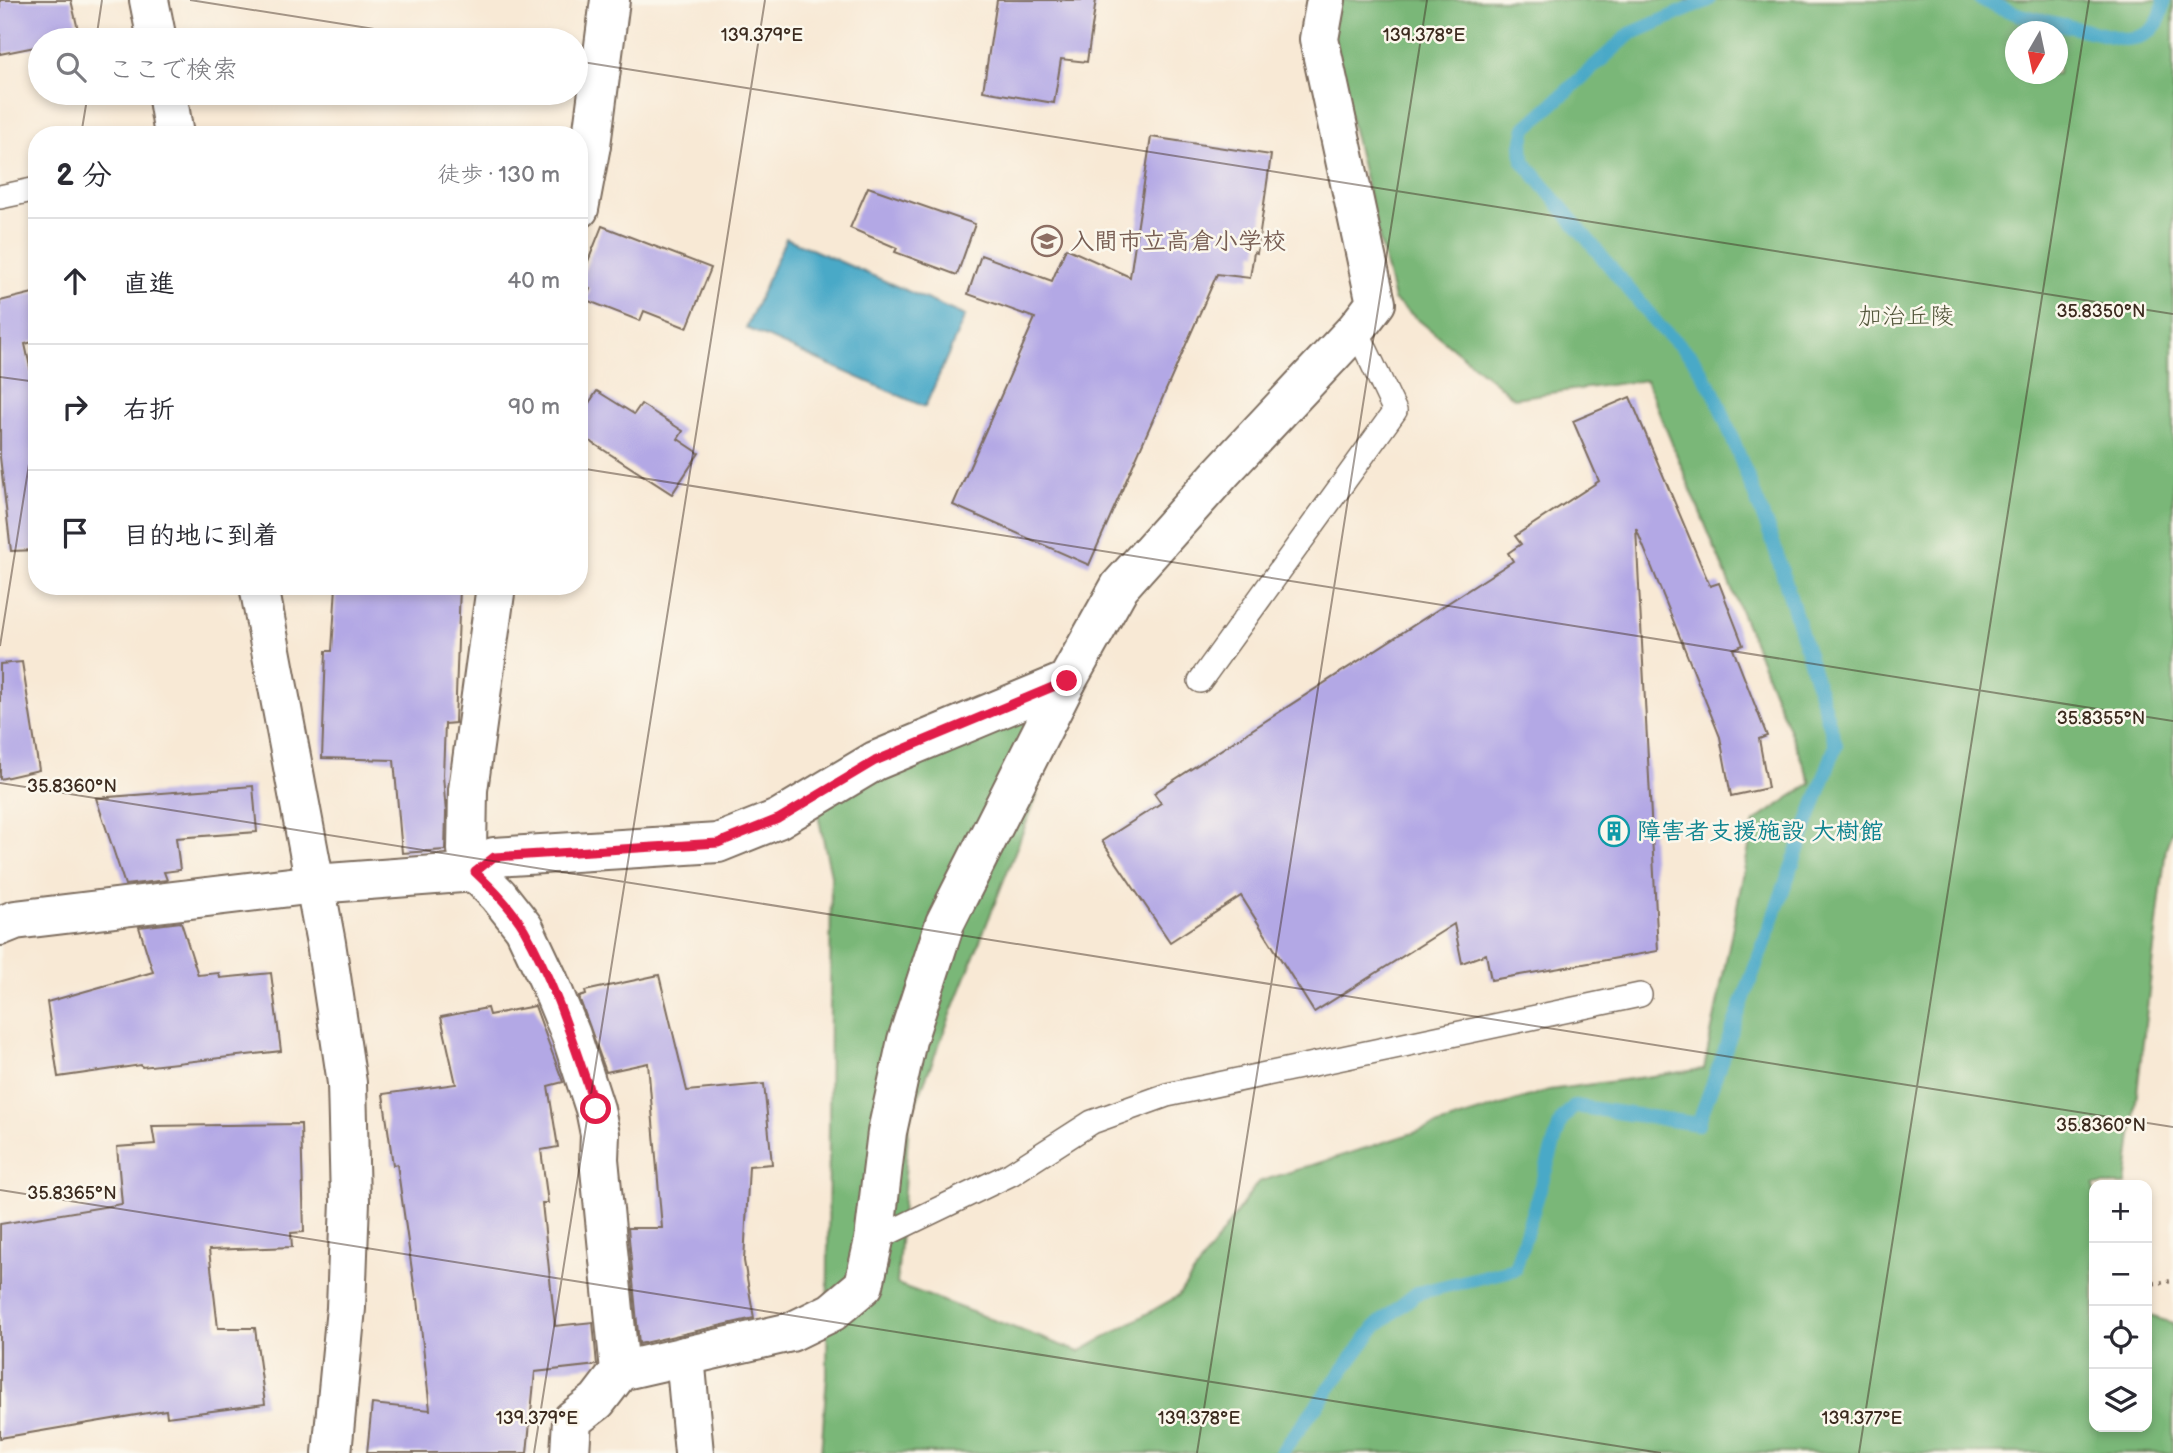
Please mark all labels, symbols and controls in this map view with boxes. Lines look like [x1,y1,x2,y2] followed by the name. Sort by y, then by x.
[2005,21,2068,84] north arrow
[721,25,803,46] text: 139.379°E
[1383,25,1465,46] text: 139.378°E
[28,28,588,105] search box
[52,48,90,86] icon: search
[108,55,238,86] text: ここで検索
[56,158,112,194] text: 2 分
[437,161,560,189] text: 徒歩 · 130 m
[1030,224,1064,258] school or university icon: 入間市立高倉小学校
[1070,227,1286,256] place label: 入間市立高倉小学校
[56,262,94,300] icon: ahead
[507,267,560,295] text: 40 m
[123,269,175,300] text: 直進
[2056,301,2146,322] text: 35.8350°N
[1858,302,1954,331] park label: 加治丘陵
[56,388,94,426] icon: right
[508,393,560,421] text: 90 m
[123,395,175,426] text: 右折
[56,514,94,552] icon: arrive
[123,521,279,552] text: 目的地に到着
[1051,665,1082,696] route end
[2057,708,2145,729] text: 35.8355°N
[27,776,117,797] text: 35.8360°N
[1597,814,1631,848] building icon: 障害者支援施設 大樹館
[1637,817,1883,846] place label: 障害者支援施設 大樹館
[580,1093,611,1124] route start
[2056,1115,2146,1136] text: 35.8360°N
[2089,1180,2152,1432] map controls
[2089,1180,2152,1243] button: +
[27,1183,117,1204] text: 35.8365°N
[2089,1243,2152,1306] button: −
[2089,1306,2152,1369] button: locate
[2089,1369,2152,1432] button: layers
[496,1408,578,1429] text: 139.379°E
[1158,1408,1240,1429] text: 139.378°E
[1822,1408,1903,1429] text: 139.377°E

